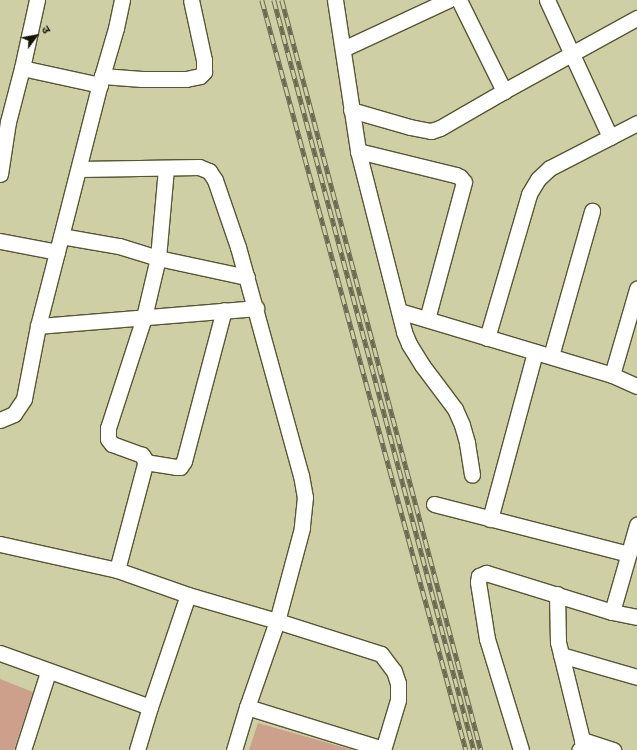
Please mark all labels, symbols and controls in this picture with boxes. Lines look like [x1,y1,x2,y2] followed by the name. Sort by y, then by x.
[16,16,56,56] north arrow
[39,24,53,36] text: उ

